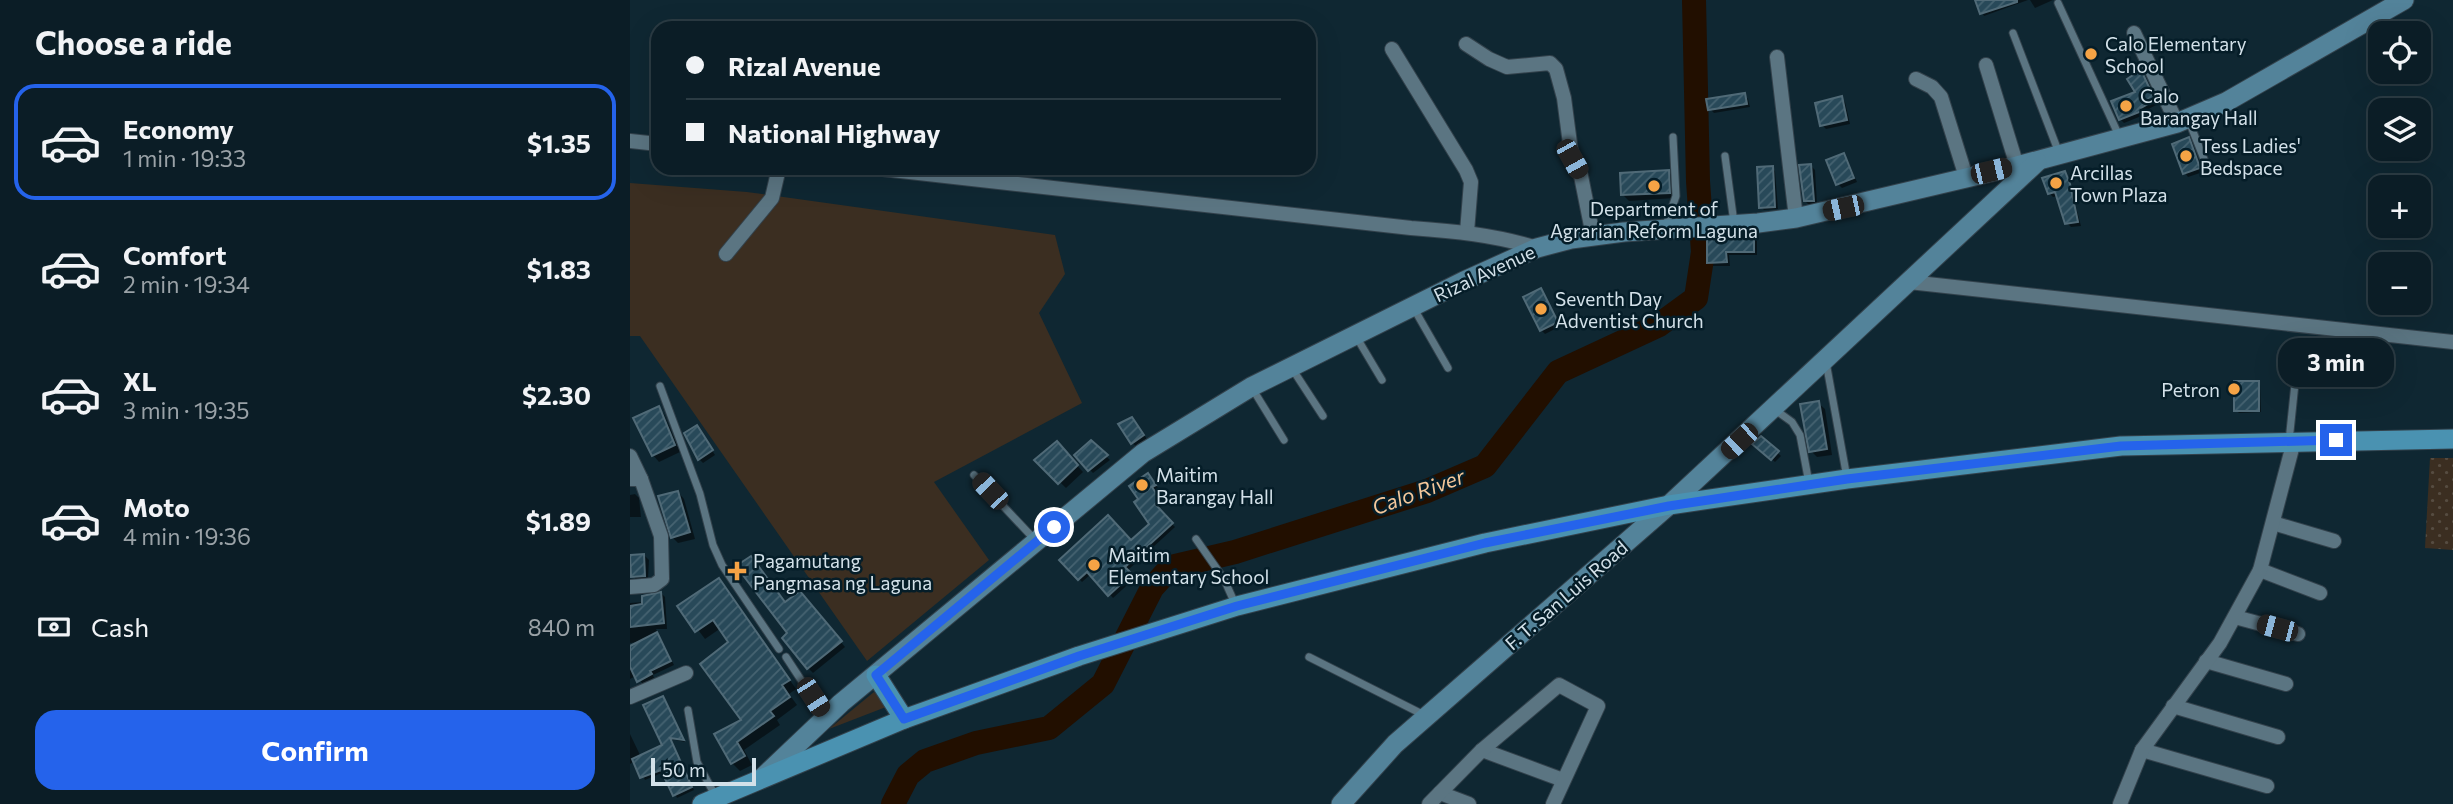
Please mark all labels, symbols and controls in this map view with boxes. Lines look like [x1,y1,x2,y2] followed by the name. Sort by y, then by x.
[2368,21,2431,315] map controls
[2368,21,2431,84] button: locate
[35,22,232,62] text: Choose a ride
[2105,32,2247,77] place label: Calo Elementary School
[2083,46,2099,62] marker: Calo Elementary School
[728,50,881,81] text: Rizal Avenue
[2140,84,2258,129] place label: Calo Barangay Hall
[2118,98,2134,114] marker: Calo Barangay Hall
[2368,98,2431,161] button: layers
[39,111,102,174] icon: car
[123,113,234,144] text: Economy
[728,117,940,148] text: National Highway
[527,127,591,158] text: $1.35
[2200,134,2301,179] place label: Tess Ladies' Bedspace
[1553,136,1592,182] car
[123,144,246,172] text: 1 min · 19:33
[2178,148,2194,164] marker: Tess Ladies' Bedspace
[1969,156,2014,186] car
[2070,161,2168,206] place label: Arcillas Town Plaza
[2048,175,2064,191] marker: Arcillas Town Plaza
[2368,175,2431,238] button: +
[1646,178,1662,194] marker: Department of Agrarian Reform Laguna
[1821,193,1866,223] car
[1550,197,1758,242] place label: Department of Agrarian Reform Laguna
[39,237,102,300] icon: car
[123,239,226,270] text: Comfort
[1430,240,1538,306] street label: Rizal Avenue
[2368,252,2431,315] button: −
[527,253,591,284] text: $1.83
[123,270,250,298] text: 2 min · 19:34
[1555,287,1704,332] place label: Seventh Day Adventist Church
[1533,301,1549,317] marker: Seventh Day Adventist Church
[2278,338,2394,388] callout: 3 min
[2307,348,2365,376] text: 3 min
[39,363,102,426] icon: car
[123,365,157,396] text: XL
[2161,378,2220,401] place label: Petron
[522,379,591,410] text: $2.30
[2226,381,2242,397] marker: Petron
[123,396,249,424] text: 3 min · 19:35
[1717,419,1762,463] car
[2320,424,2352,456] route end
[1368,462,1468,519] water label: Calo River
[1156,463,1274,508] place label: Maitim Barangay Hall
[968,468,1013,514] car
[1134,477,1150,493] marker: Maitim Barangay Hall
[39,489,102,552] icon: car
[123,491,190,522] text: Moto
[526,505,591,536] text: $1.89
[1038,511,1070,543] route start
[123,522,251,550] text: 4 min · 19:36
[1500,535,1632,655] street label: F. T. San Luis Road
[1108,543,1269,588] place label: Maitim Elementary School
[753,549,932,594] place label: Pagamutang Pangmasa ng Laguna
[1086,557,1102,573] marker: Maitim Elementary School
[727,561,747,581] marker: Pagamutang Pangmasa ng Laguna
[35,608,73,646] icon: cash
[91,611,149,642] text: Cash
[2254,612,2301,644] car
[528,613,595,641] text: 840 m
[793,674,834,720] car
[35,710,595,790] button: Confirm
[651,755,756,787] scale bar
[662,758,706,781] text: 50 m

